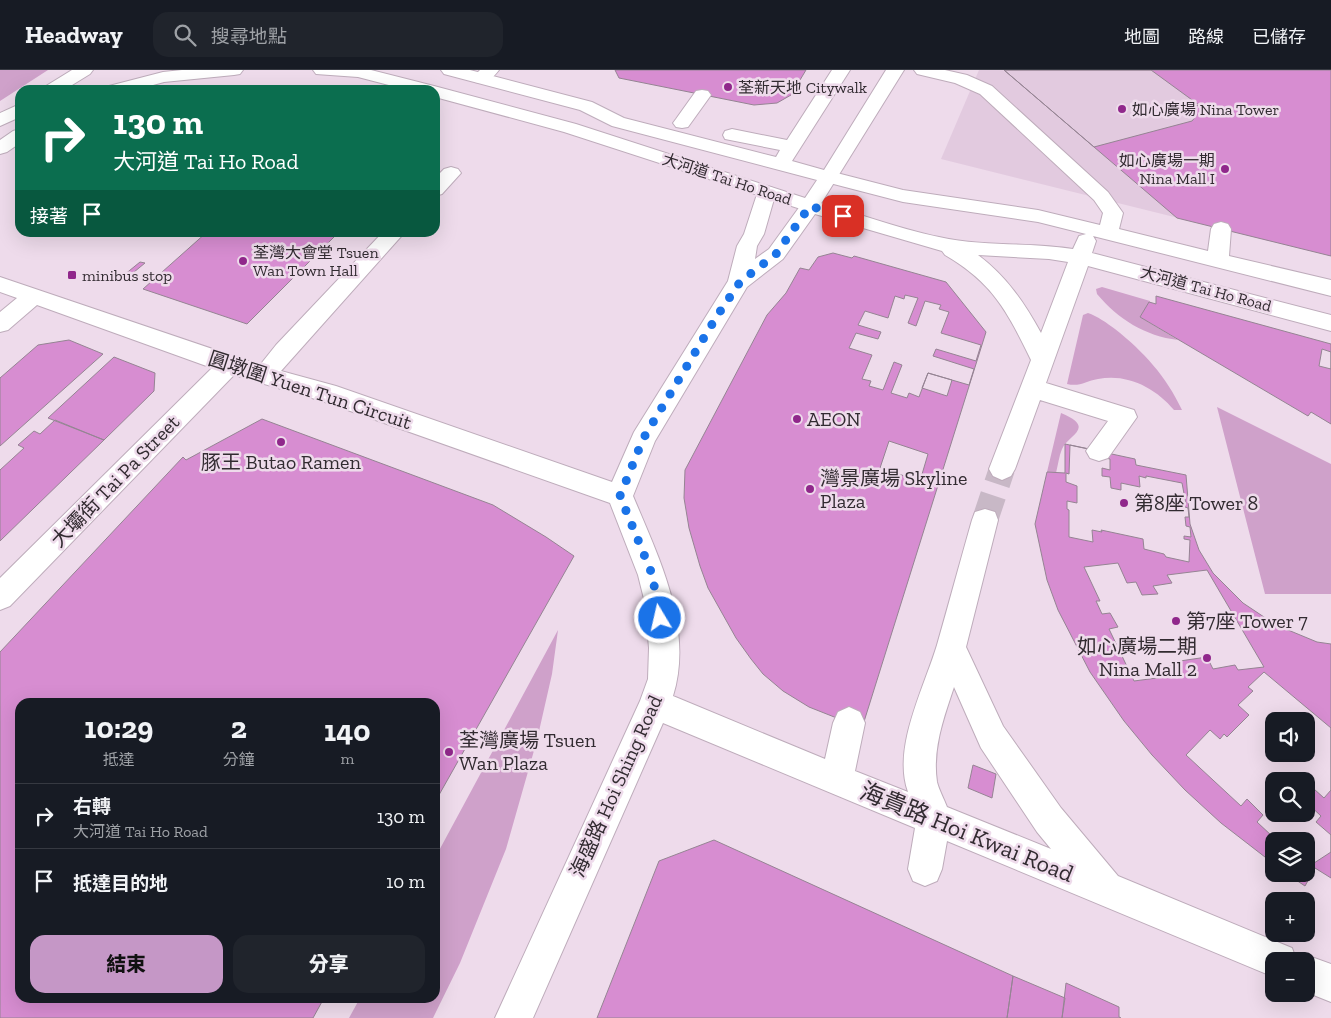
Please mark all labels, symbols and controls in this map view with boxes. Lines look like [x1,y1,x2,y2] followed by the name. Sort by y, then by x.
[153,12,503,57] search box
[25,20,123,49] text: Headway
[171,21,199,49] icon: search
[211,25,287,48] text: 搜尋地點
[1124,26,1160,48] text: 地圖
[1188,26,1224,48] text: 路線
[1252,26,1306,48] text: 已儲存
[738,78,868,97] place label: 荃新天地 Citywalk
[722,81,734,93] marker: 荃新天地 Citywalk
[1132,100,1279,119] place label: 如心廣場 Nina Tower
[113,101,203,143] text: 130 m
[1116,103,1128,115] marker: 如心廣場 Nina Tower
[30,105,95,170] icon: right
[113,148,298,175] text: 大河道 Tai Ho Road
[660,149,794,209] street label: 大河道 Tai Ho Road
[1119,151,1215,188] place label: 如心廣場一期 Nina Mall I
[1219,163,1231,175] marker: 如心廣場一期 Nina Mall I
[822,195,864,237] pin
[78,200,106,228] icon: arrive
[829,202,857,230] icon: arrive
[30,205,68,228] text: 接著
[253,243,379,280] place label: 荃灣大會堂 Tsuen Wan Town Hall
[237,255,249,267] marker: 荃灣大會堂 Tsuen Wan Town Hall
[1138,262,1274,316] street label: 大河道 Tai Ho Road
[82,266,172,285] place label: minibus stop
[66,269,78,281] marker: minibus stop
[205,346,415,434] street label: 圓墩圍 Yuen Tun Circuit
[807,407,861,431] place label: AEON
[46,410,185,552] street label: 大壩街 Tai Pa Street
[791,413,803,425] marker: AEON
[275,436,287,448] marker: 豚王 Butao Ramen
[201,450,361,474] place label: 豚王 Butao Ramen
[820,466,967,513] place label: 灣景廣場 Skyline Plaza
[804,483,816,495] marker: 灣景廣場 Skyline Plaza
[1134,491,1258,515] place label: 第8座 Tower 8
[1118,497,1130,509] marker: 第8座 Tower 8
[633,591,685,643] position arrow
[1186,609,1308,633] place label: 第7座 Tower 7
[1170,615,1182,627] marker: 第7座 Tower 7
[1077,634,1197,681] place label: 如心廣場二期 Nina Mall 2
[1201,652,1213,664] marker: 如心廣場二期 Nina Mall 2
[565,691,667,881] street label: 海盛路 Hoi Shing Road
[84,710,153,746] text: 10:29
[231,710,247,746] text: 2
[1265,712,1315,1002] map controls
[1265,712,1315,762] button: sound
[324,713,371,749] text: 140
[459,728,596,775] place label: 荃灣廣場 Tsuen Wan Plaza
[443,746,455,758] marker: 荃灣廣場 Tsuen Wan Plaza
[340,749,354,768] text: m
[103,750,135,769] text: 抵達
[223,750,255,769] text: 分鐘
[1265,772,1315,822] button: search
[856,776,1078,888] street label: 海貴路 Hoi Kwai Road
[73,795,111,818] text: 右轉
[30,802,58,830] icon: right
[377,805,425,828] text: 130 m
[73,822,208,841] text: 大河道 Tai Ho Road
[1265,832,1315,882] button: layers
[30,867,58,895] icon: arrive
[386,870,425,893] text: 10 m
[73,872,168,895] text: 抵達目的地
[1265,892,1315,942] button: +
[30,935,223,993] button: 結束
[233,935,425,993] button: 分享
[1265,952,1315,1002] button: −

